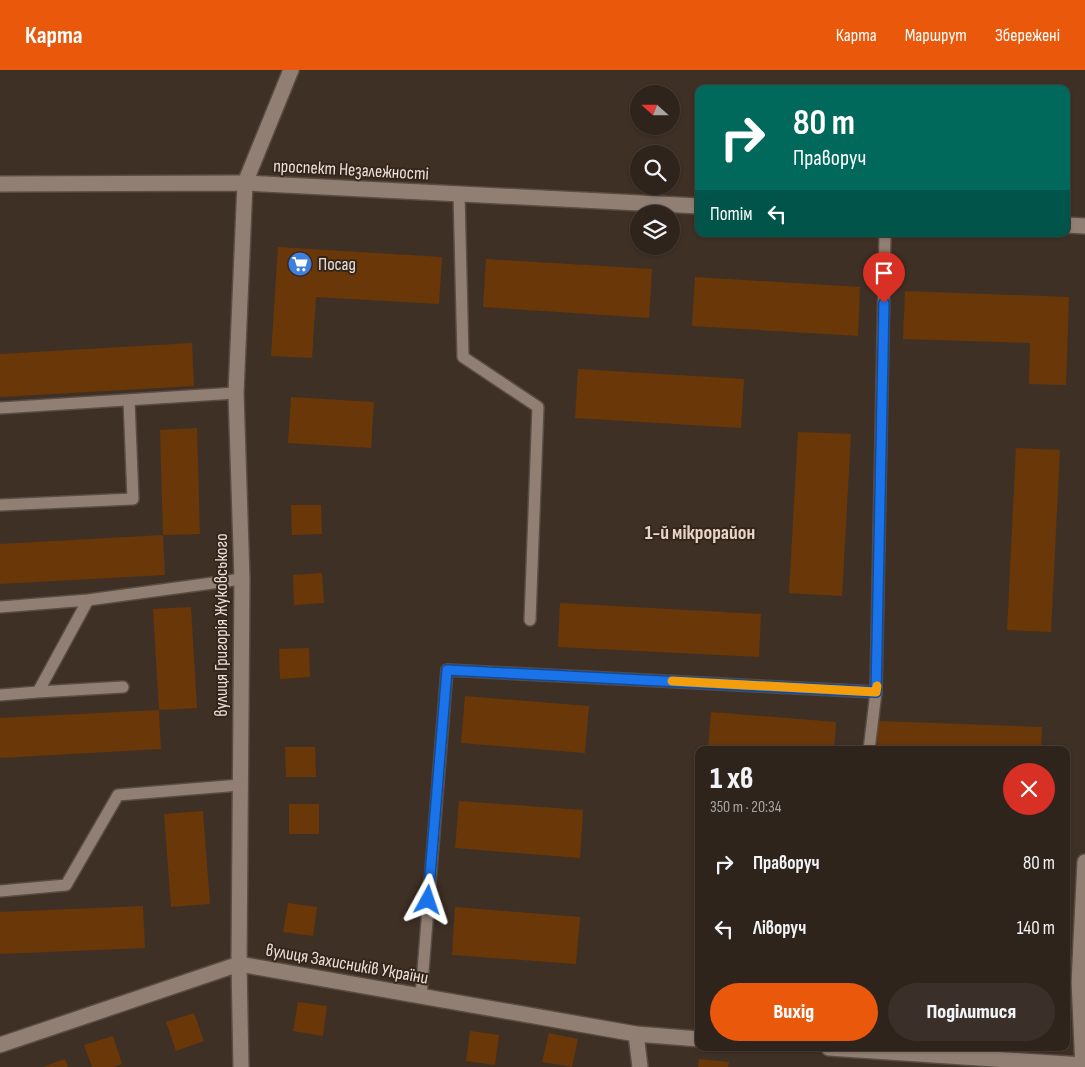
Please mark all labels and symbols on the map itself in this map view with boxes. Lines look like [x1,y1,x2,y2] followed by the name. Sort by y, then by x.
[630,85,680,135] north arrow
[273,155,429,185] street label: проспект Незалежності
[287,251,313,277] supermarket icon: Посад
[863,252,905,303] pin
[318,254,356,275] place label: Посад
[645,521,755,545] district label: 1-й мікрорайон
[211,533,232,717] street label: вулиця Григорія Жуковського
[401,873,453,925] position arrow
[264,939,430,989] street label: вулиця Захисників України

